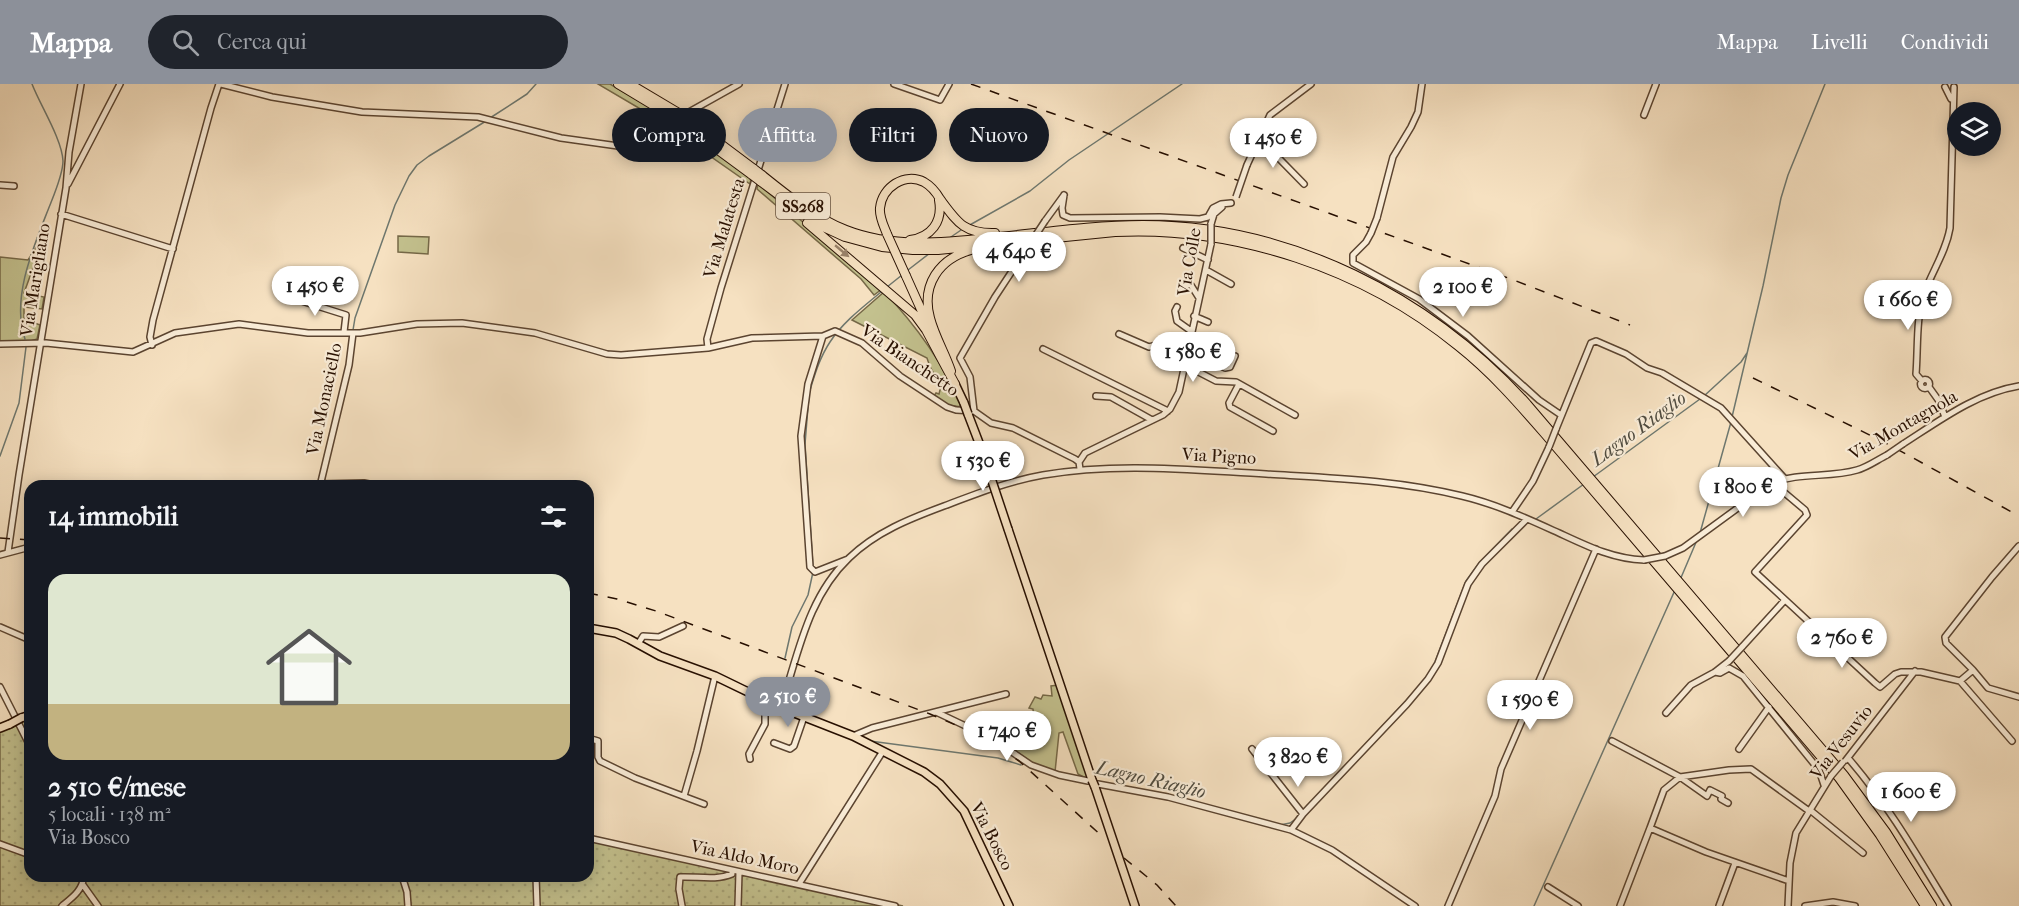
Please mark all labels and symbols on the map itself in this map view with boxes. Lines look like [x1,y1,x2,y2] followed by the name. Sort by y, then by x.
[1218,118,1328,169] pin: 1 450 €
[699,175,750,282] street label: Via Malatesta
[776,193,830,219] road number: SS268
[16,222,55,339] street label: Via Marigliano
[1173,226,1206,299] street label: Via Colle
[964,232,1074,283] pin: 4 640 €
[834,245,850,258] one-way arrow
[260,266,370,317] pin: 1 450 €
[1408,267,1518,318] pin: 2 100 €
[1853,280,1963,331] pin: 1 660 €
[856,319,963,401] street label: Via Bianchetto
[1138,332,1248,383] pin: 1 580 €
[302,341,347,458] street label: Via Monaciello
[1585,386,1690,472] water label: Lagno Riaglio
[1844,386,1962,465] street label: Via Montagnola
[928,441,1038,492] pin: 1 530 €
[1180,444,1257,469] street label: Via Pigno
[1688,467,1798,518] pin: 1 800 €
[1787,618,1897,669] pin: 2 760 €
[733,677,843,728] pin: 2 510 €
[1475,680,1585,731] pin: 1 590 €
[1805,701,1877,785] street label: Via Vesuvio
[952,711,1062,762] pin: 1 740 €
[1243,737,1353,788] pin: 3 820 €
[1092,755,1208,803] water label: Lagno Riaglio
[1856,772,1966,823] pin: 1 600 €
[965,798,1018,874] street label: Via Bosco
[688,836,801,879] street label: Via Aldo Moro

